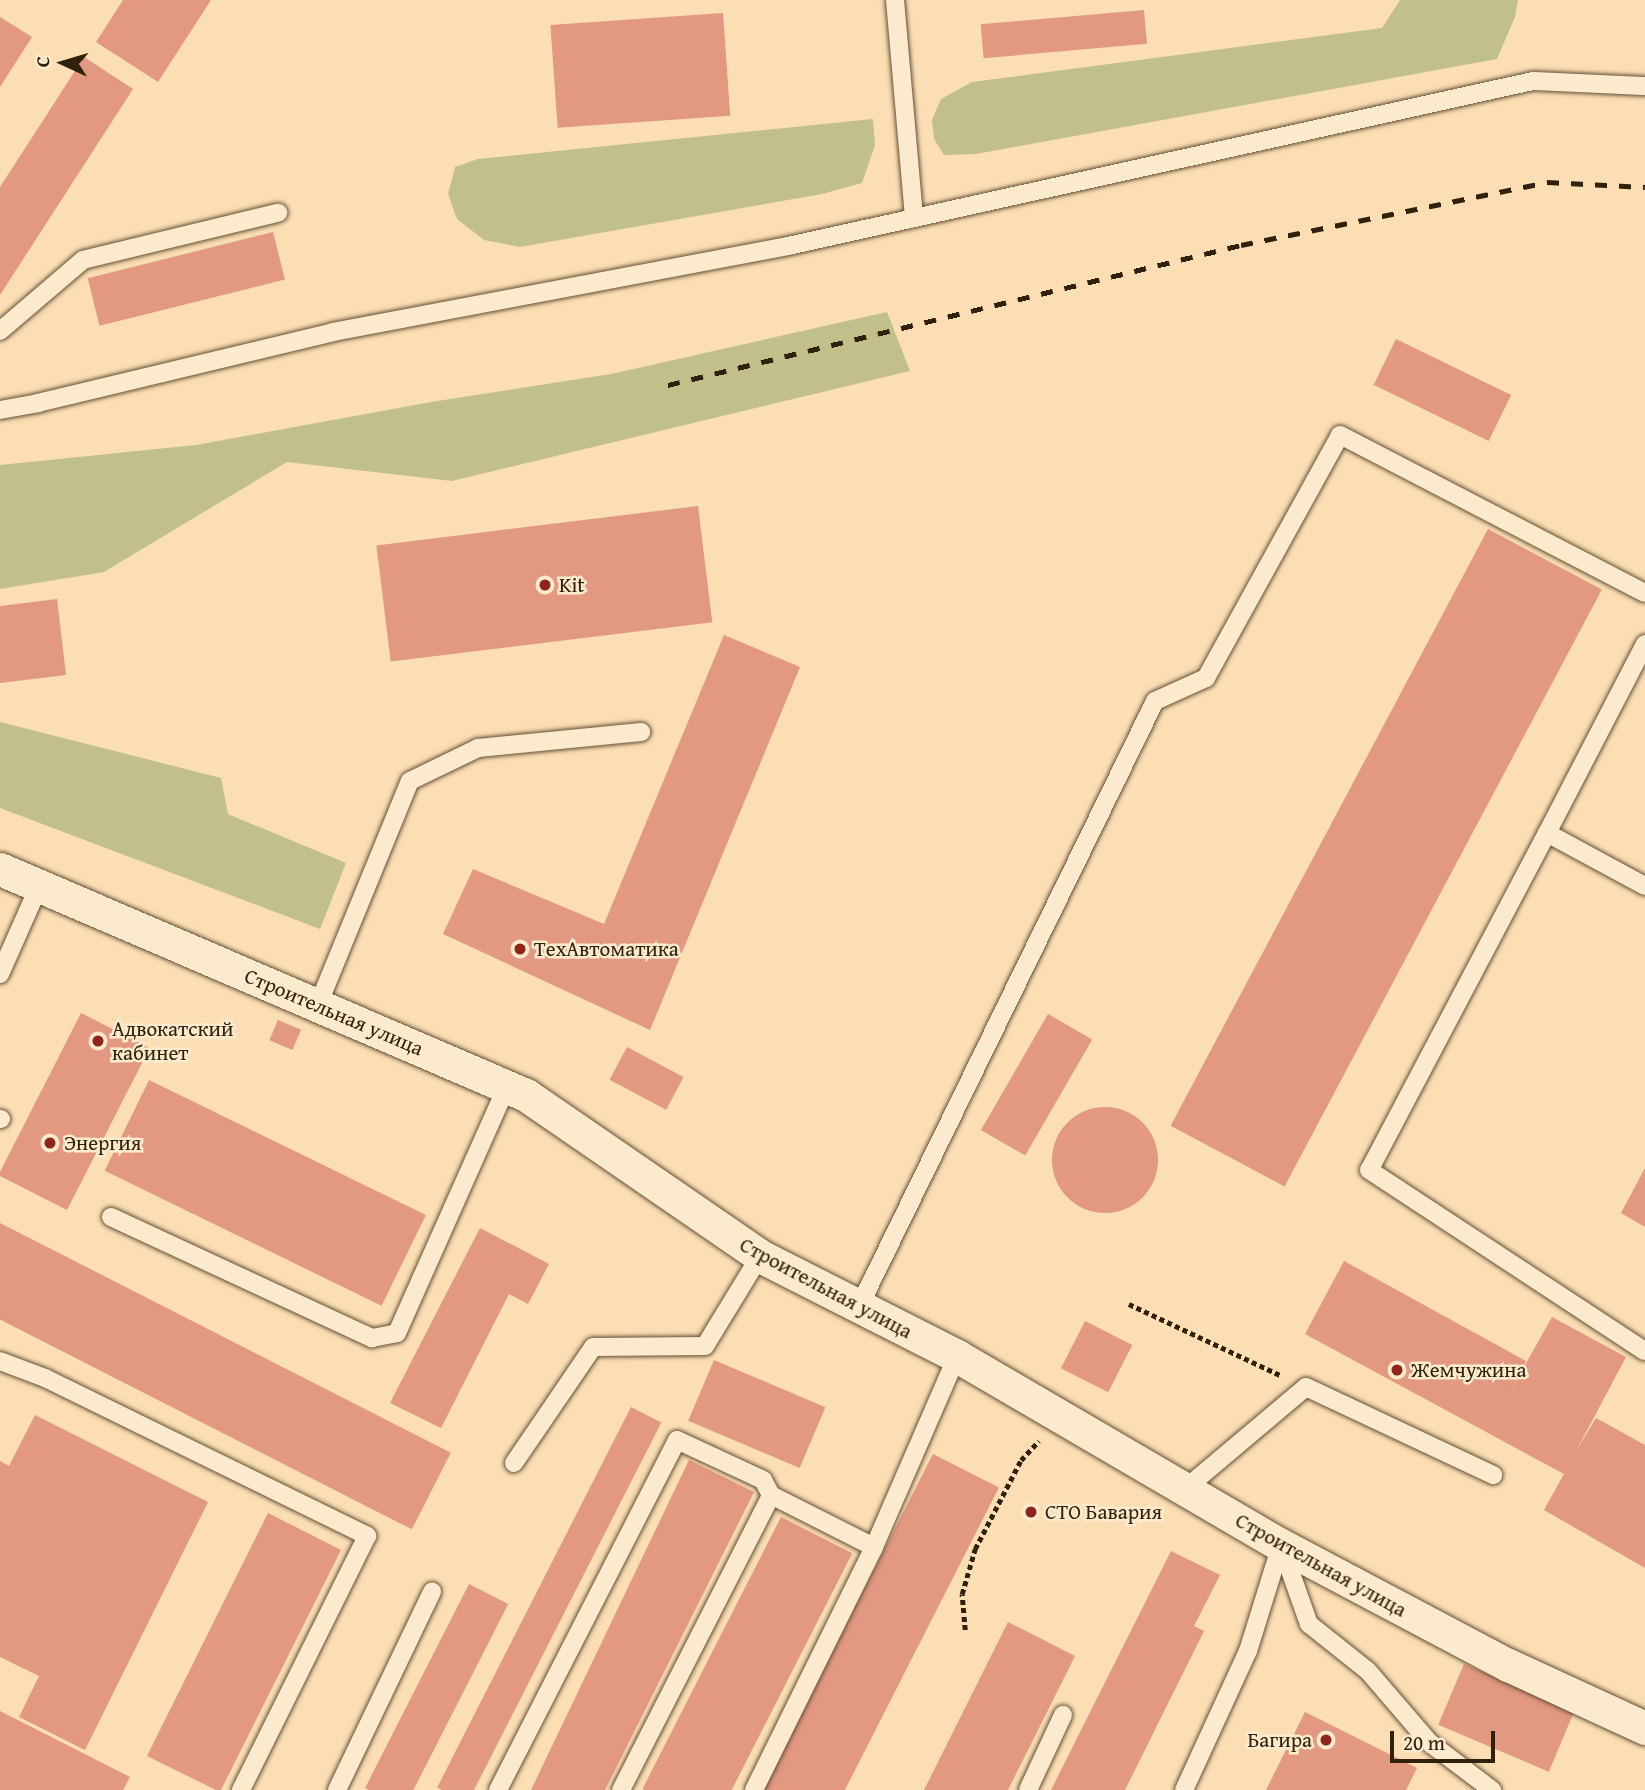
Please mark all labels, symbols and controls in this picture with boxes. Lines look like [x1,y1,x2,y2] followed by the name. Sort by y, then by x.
[28,28,98,98] north arrow
[28,55,56,68] text: С
[559,572,585,598] place label: Kit
[537,577,553,593] marker: Kit
[534,936,679,962] place label: ТехАвтоматика
[512,941,528,957] marker: ТехАвтоматика
[241,963,427,1061] street label: Строительная улица
[112,1016,234,1066] place label: Адвокатский кабинет
[90,1033,106,1049] marker: Адвокатский кабинет
[64,1130,141,1156] place label: Энергия
[42,1135,58,1151] marker: Энергия
[735,1232,917,1344] street label: Строительная улица
[1411,1357,1526,1383] place label: Жемчужина
[1389,1362,1405,1378] marker: Жемчужина
[1045,1499,1162,1525] place label: СТО Бавария
[1023,1504,1039,1520] marker: СТО Бавария
[1231,1508,1411,1622] street label: Строительная улица
[1393,1716,1498,1760] scale bar
[1247,1727,1312,1753] place label: Багира
[1403,1727,1445,1758] text: 20 m
[1318,1732,1334,1748] marker: Багира

